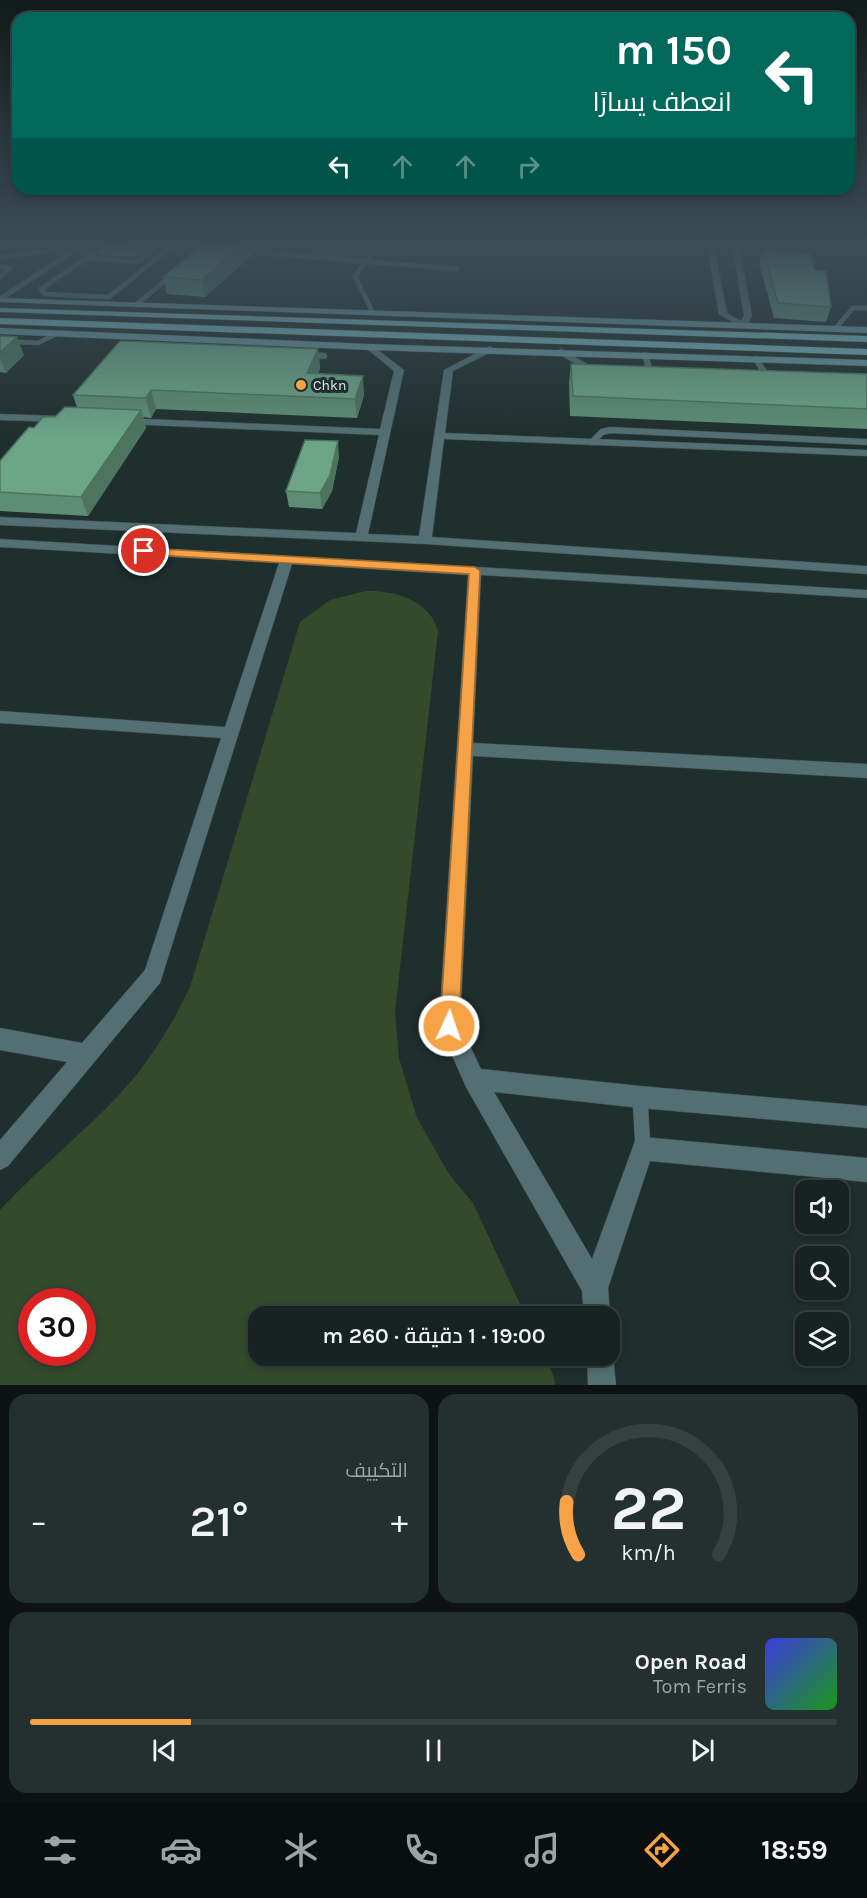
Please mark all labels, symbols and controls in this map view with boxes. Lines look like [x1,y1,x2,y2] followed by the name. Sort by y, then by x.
[616,25,732,75] text: 150 m
[753,36,831,114] icon: left
[592,86,732,118] text: انعطف يسارًا
[323,150,356,183] icon: left
[386,150,419,183] icon: ahead
[449,150,482,183] icon: ahead
[512,150,545,183] icon: right
[313,377,346,394] place label: Chkn
[294,378,308,392] marker: Chkn
[118,525,169,576] pin
[127,534,160,567] icon: arrive
[417,994,481,1058] position arrow
[795,1180,849,1366] map controls
[795,1180,849,1234] button: sound
[795,1246,849,1300] button: search
[18,1288,96,1366] speed limit sign: 30
[795,1312,849,1366] button: layers
[323,1323,545,1349] text: 19:00 · 1 دقيقة · 260 m
[345,1459,408,1482] text: التكييف
[610,1472,686,1545] text: 22
[189,1495,249,1547] text: 21°
[30,1502,47,1540] text: −
[391,1502,408,1540] text: +
[621,1541,675,1566] text: km/h
[635,1649,747,1675] text: Open Road
[653,1675,747,1698] text: Tom Ferris
[148,1734,181,1767] icon: previous
[417,1734,450,1767] icon: pause
[686,1734,719,1767] icon: next
[39,1829,81,1871] icon: filters
[160,1829,202,1871] icon: car
[280,1829,322,1871] icon: climate
[400,1829,442,1871] icon: phone
[521,1829,563,1871] icon: music
[641,1829,683,1871] icon: directions
[761,1834,828,1866] text: 18:59

